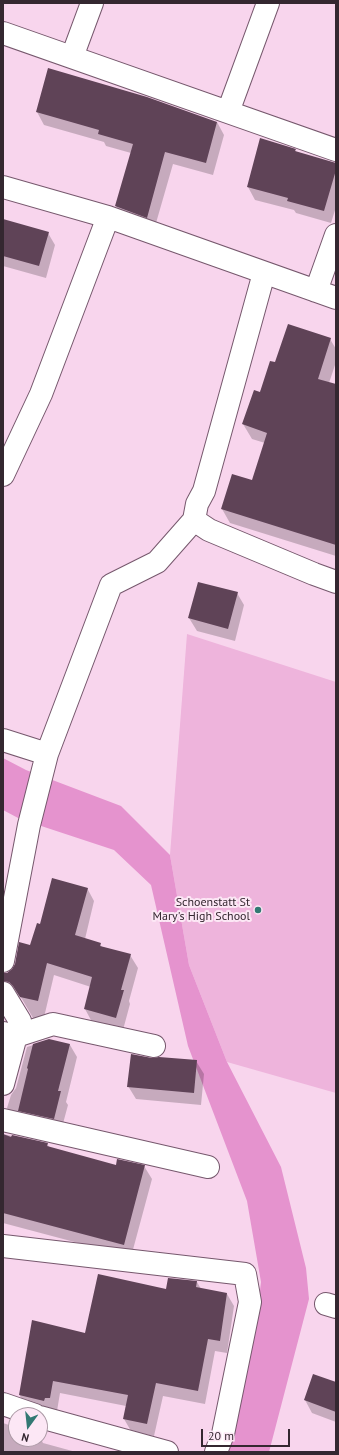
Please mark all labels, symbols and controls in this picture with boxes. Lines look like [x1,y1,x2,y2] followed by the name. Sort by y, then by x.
[153,896,250,924] place label: Schoenstatt St Mary's High School
[253,905,263,915] marker: Schoenstatt St Mary's High School
[8,1407,48,1447] north arrow
[203,1421,292,1447] scale bar
[208,1428,234,1443] text: 20 m
[20,1430,30,1445] text: N

